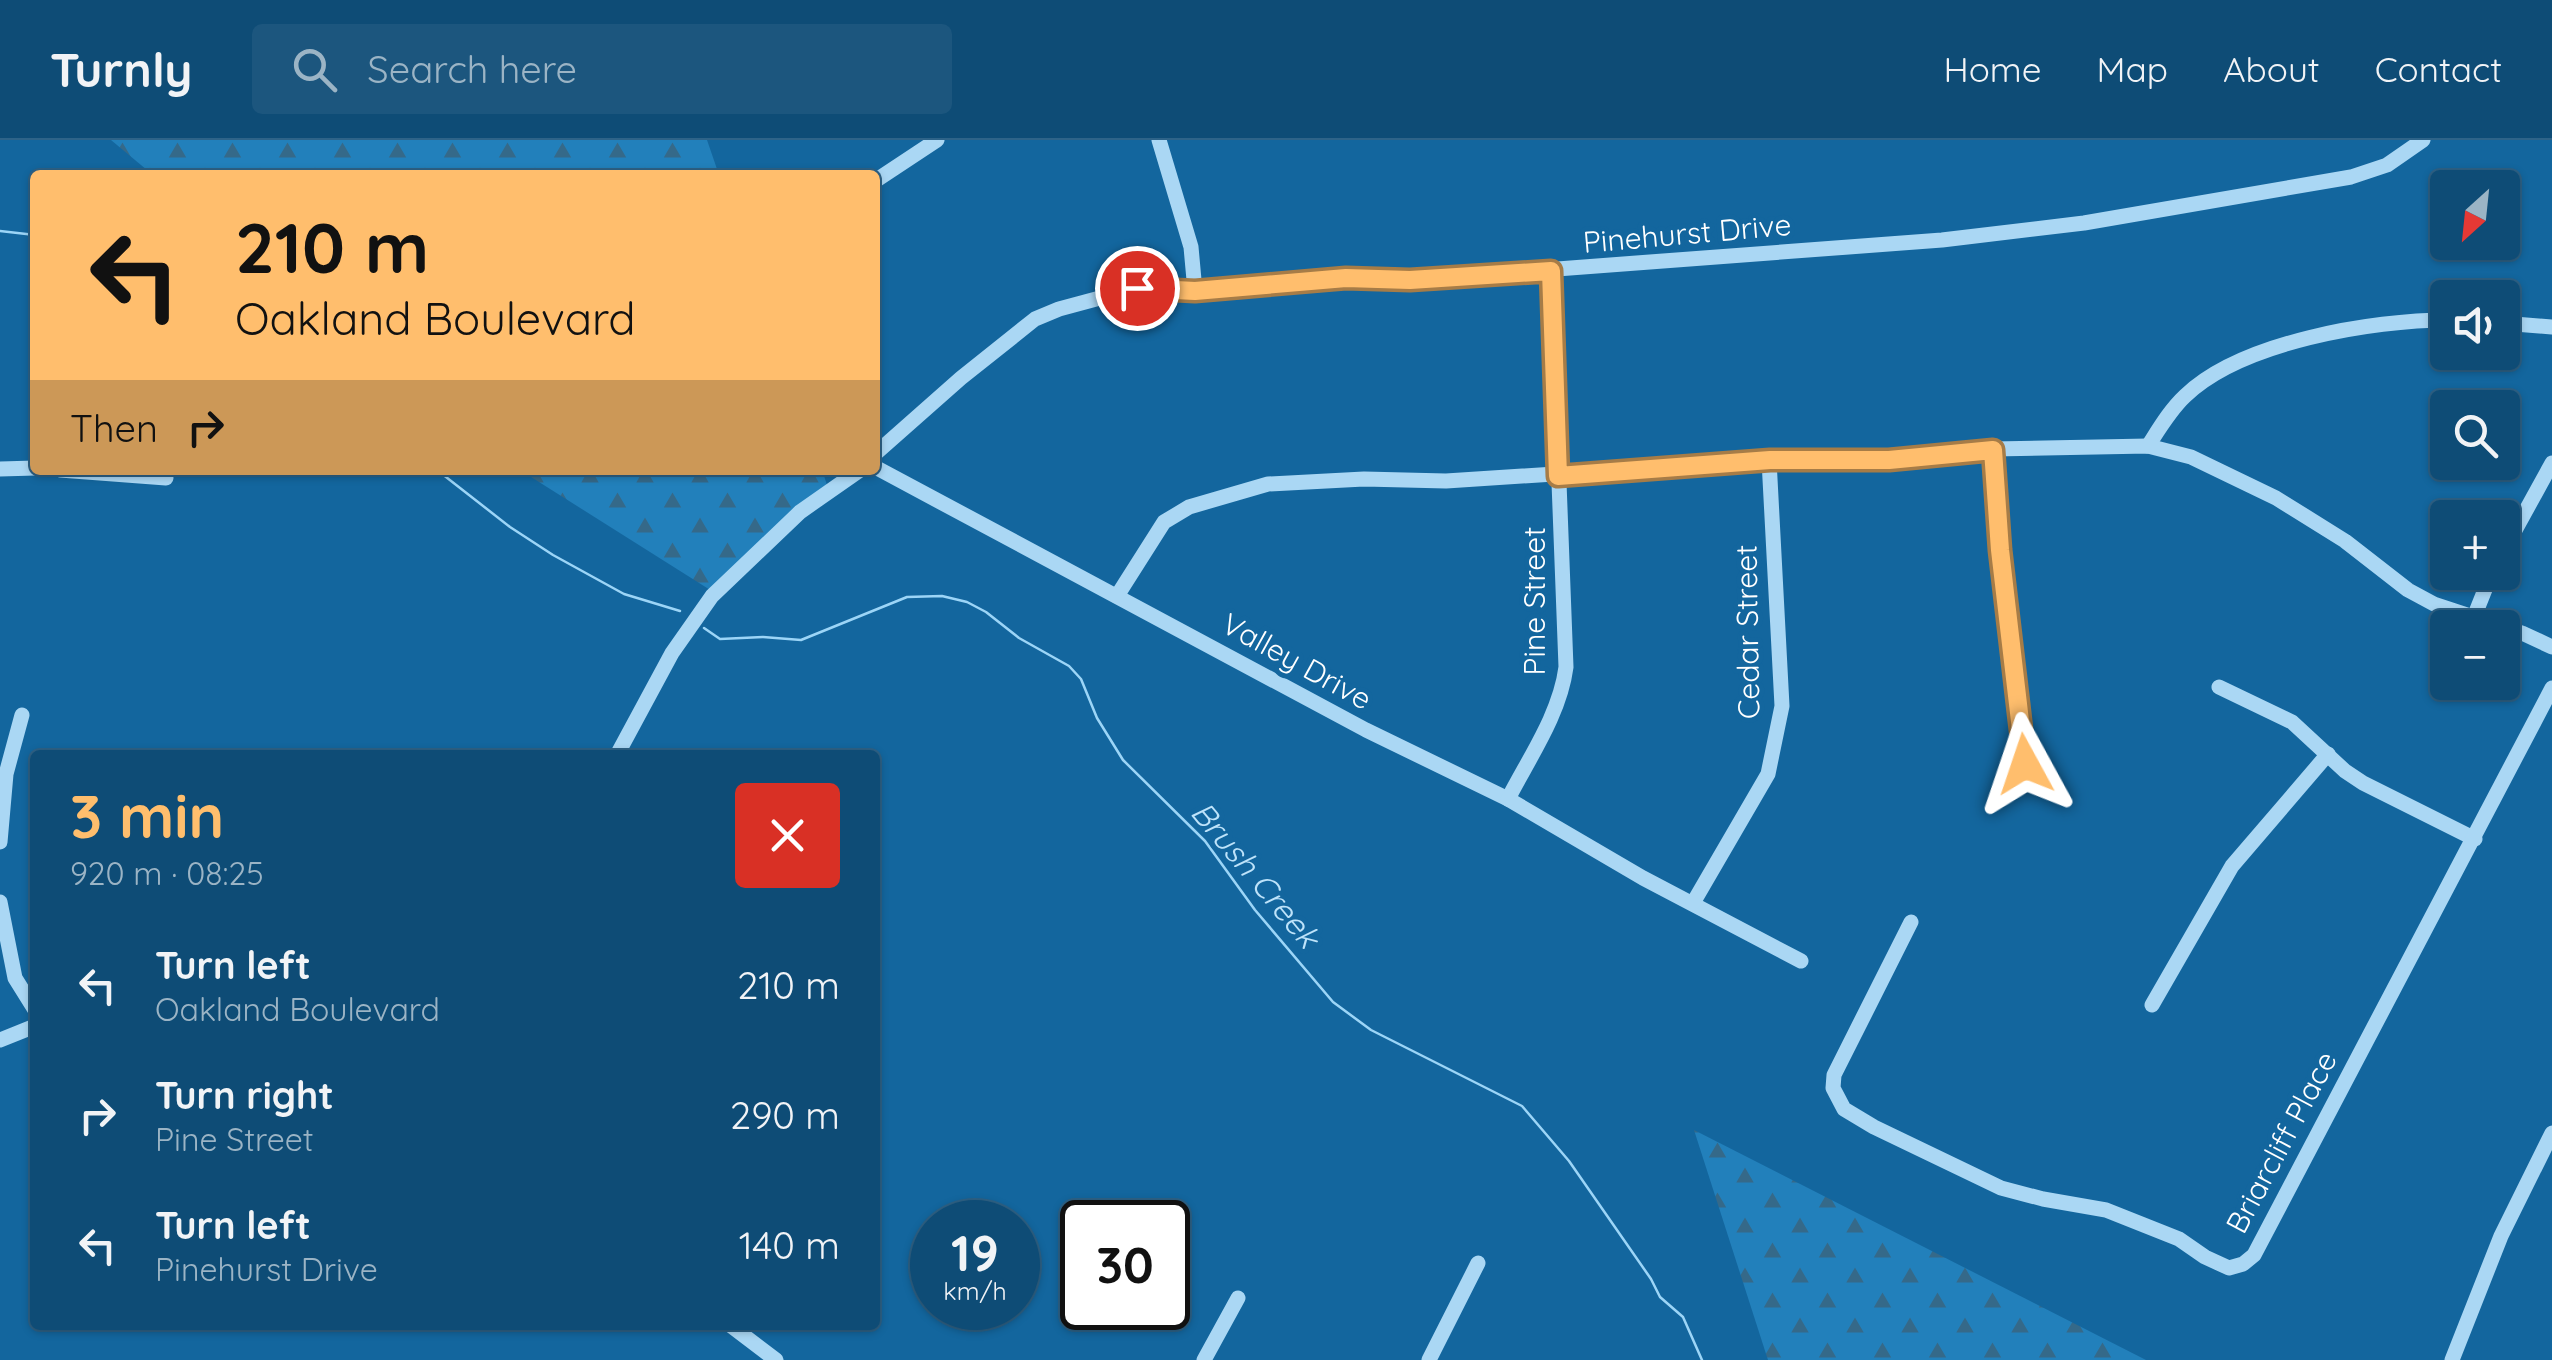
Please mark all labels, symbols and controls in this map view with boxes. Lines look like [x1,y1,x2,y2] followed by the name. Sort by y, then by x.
[252,24,952,114] search box
[50,39,192,99] text: Turnly
[287,42,342,97] icon: search
[367,45,577,93] text: Search here
[1944,47,2042,91] text: Home
[2097,47,2168,91] text: Map
[2223,47,2320,91] text: About
[2375,47,2502,91] text: Contact
[2430,170,2520,260] north arrow
[2430,170,2520,700] map controls
[235,203,429,291] text: 210 m
[1581,205,1793,261] street label: Pinehurst Drive
[70,210,200,340] icon: left
[1095,246,1180,331] pin
[1110,261,1165,316] icon: arrive
[2430,280,2520,370] button: sound
[235,290,636,346] text: Oakland Boulevard
[2430,390,2520,480] button: search
[178,400,233,455] icon: right
[70,404,158,452] text: Then
[2430,500,2520,590] button: +
[1515,527,1553,675] street label: Pine Street
[1726,544,1768,720] street label: Cedar Street
[1215,604,1379,718] street label: Valley Drive
[2430,610,2520,700] button: −
[1973,712,2077,816] position arrow
[70,778,224,853] text: 3 min
[735,783,840,888] button: close
[1183,793,1331,958] water label: Brush Creek
[70,853,264,893] text: 920 m · 08:25
[155,941,311,989] text: Turn left
[70,958,125,1013] icon: left
[737,961,840,1009] text: 210 m
[155,989,440,1029] text: Oakland Boulevard
[2217,1044,2345,1240] street label: Briarcliff Place
[155,1071,334,1119] text: Turn right
[70,1088,125,1143] icon: right
[730,1091,840,1139] text: 290 m
[155,1119,314,1159] text: Pine Street
[1060,1200,1190,1330] speed limit sign: 30
[155,1201,311,1249] text: Turn left
[70,1218,125,1273] icon: left
[739,1221,840,1269] text: 140 m
[951,1221,999,1284] text: 19
[155,1249,378,1289] text: Pinehurst Drive
[943,1275,1007,1306] text: km/h

